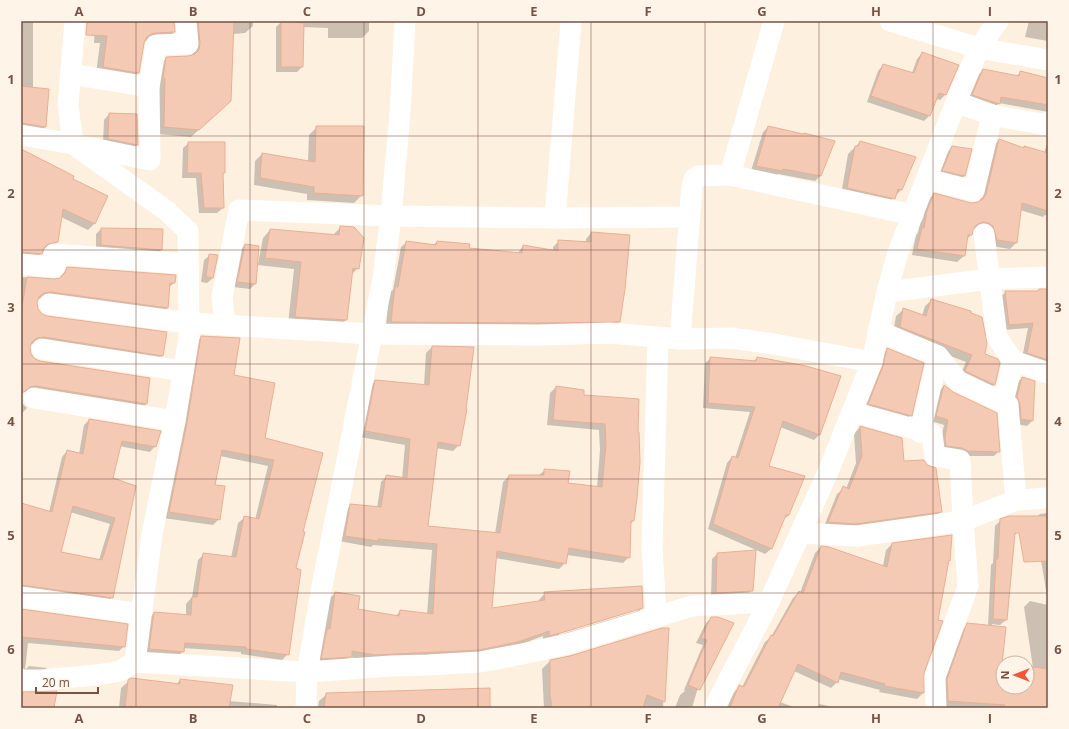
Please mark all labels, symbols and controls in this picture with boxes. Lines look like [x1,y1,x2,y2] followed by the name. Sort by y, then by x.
[75,2,84,20] text: A
[189,2,198,20] text: B
[303,2,311,20] text: C
[416,2,426,20] text: D
[530,2,538,20] text: E
[644,2,652,20] text: F
[757,2,767,20] text: G
[871,2,881,20] text: H
[988,2,992,20] text: I
[7,70,15,88] text: 1
[1054,70,1062,88] text: 1
[7,184,15,202] text: 2
[1054,184,1062,202] text: 2
[7,298,15,316] text: 3
[1054,298,1062,316] text: 3
[7,412,15,430] text: 4
[1054,412,1062,430] text: 4
[7,526,15,544] text: 5
[1054,526,1062,544] text: 5
[7,640,15,658] text: 6
[1054,640,1062,658] text: 6
[995,655,1035,695] north arrow
[36,669,98,695] scale bar
[997,671,1012,679] text: N
[42,674,70,691] text: 20 m
[75,709,84,727] text: A
[189,709,198,727] text: B
[303,709,311,727] text: C
[416,709,426,727] text: D
[530,709,538,727] text: E
[644,709,652,727] text: F
[757,709,767,727] text: G
[871,709,881,727] text: H
[988,709,992,727] text: I

